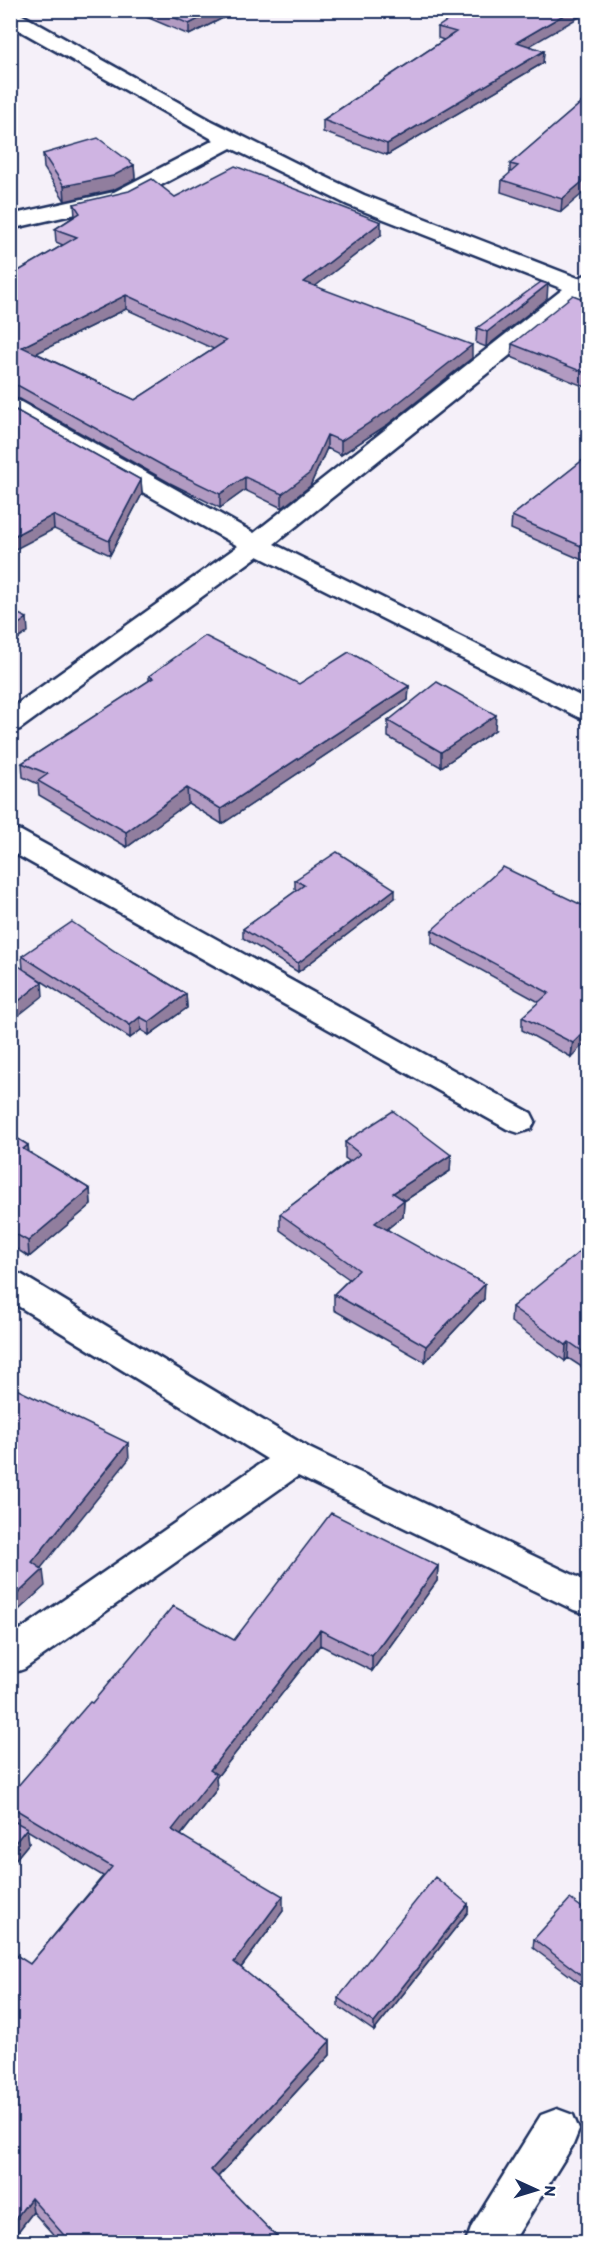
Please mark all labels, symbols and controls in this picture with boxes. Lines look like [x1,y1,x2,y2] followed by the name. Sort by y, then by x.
[506,2160,566,2220] north arrow
[541,2185,560,2197] text: N

